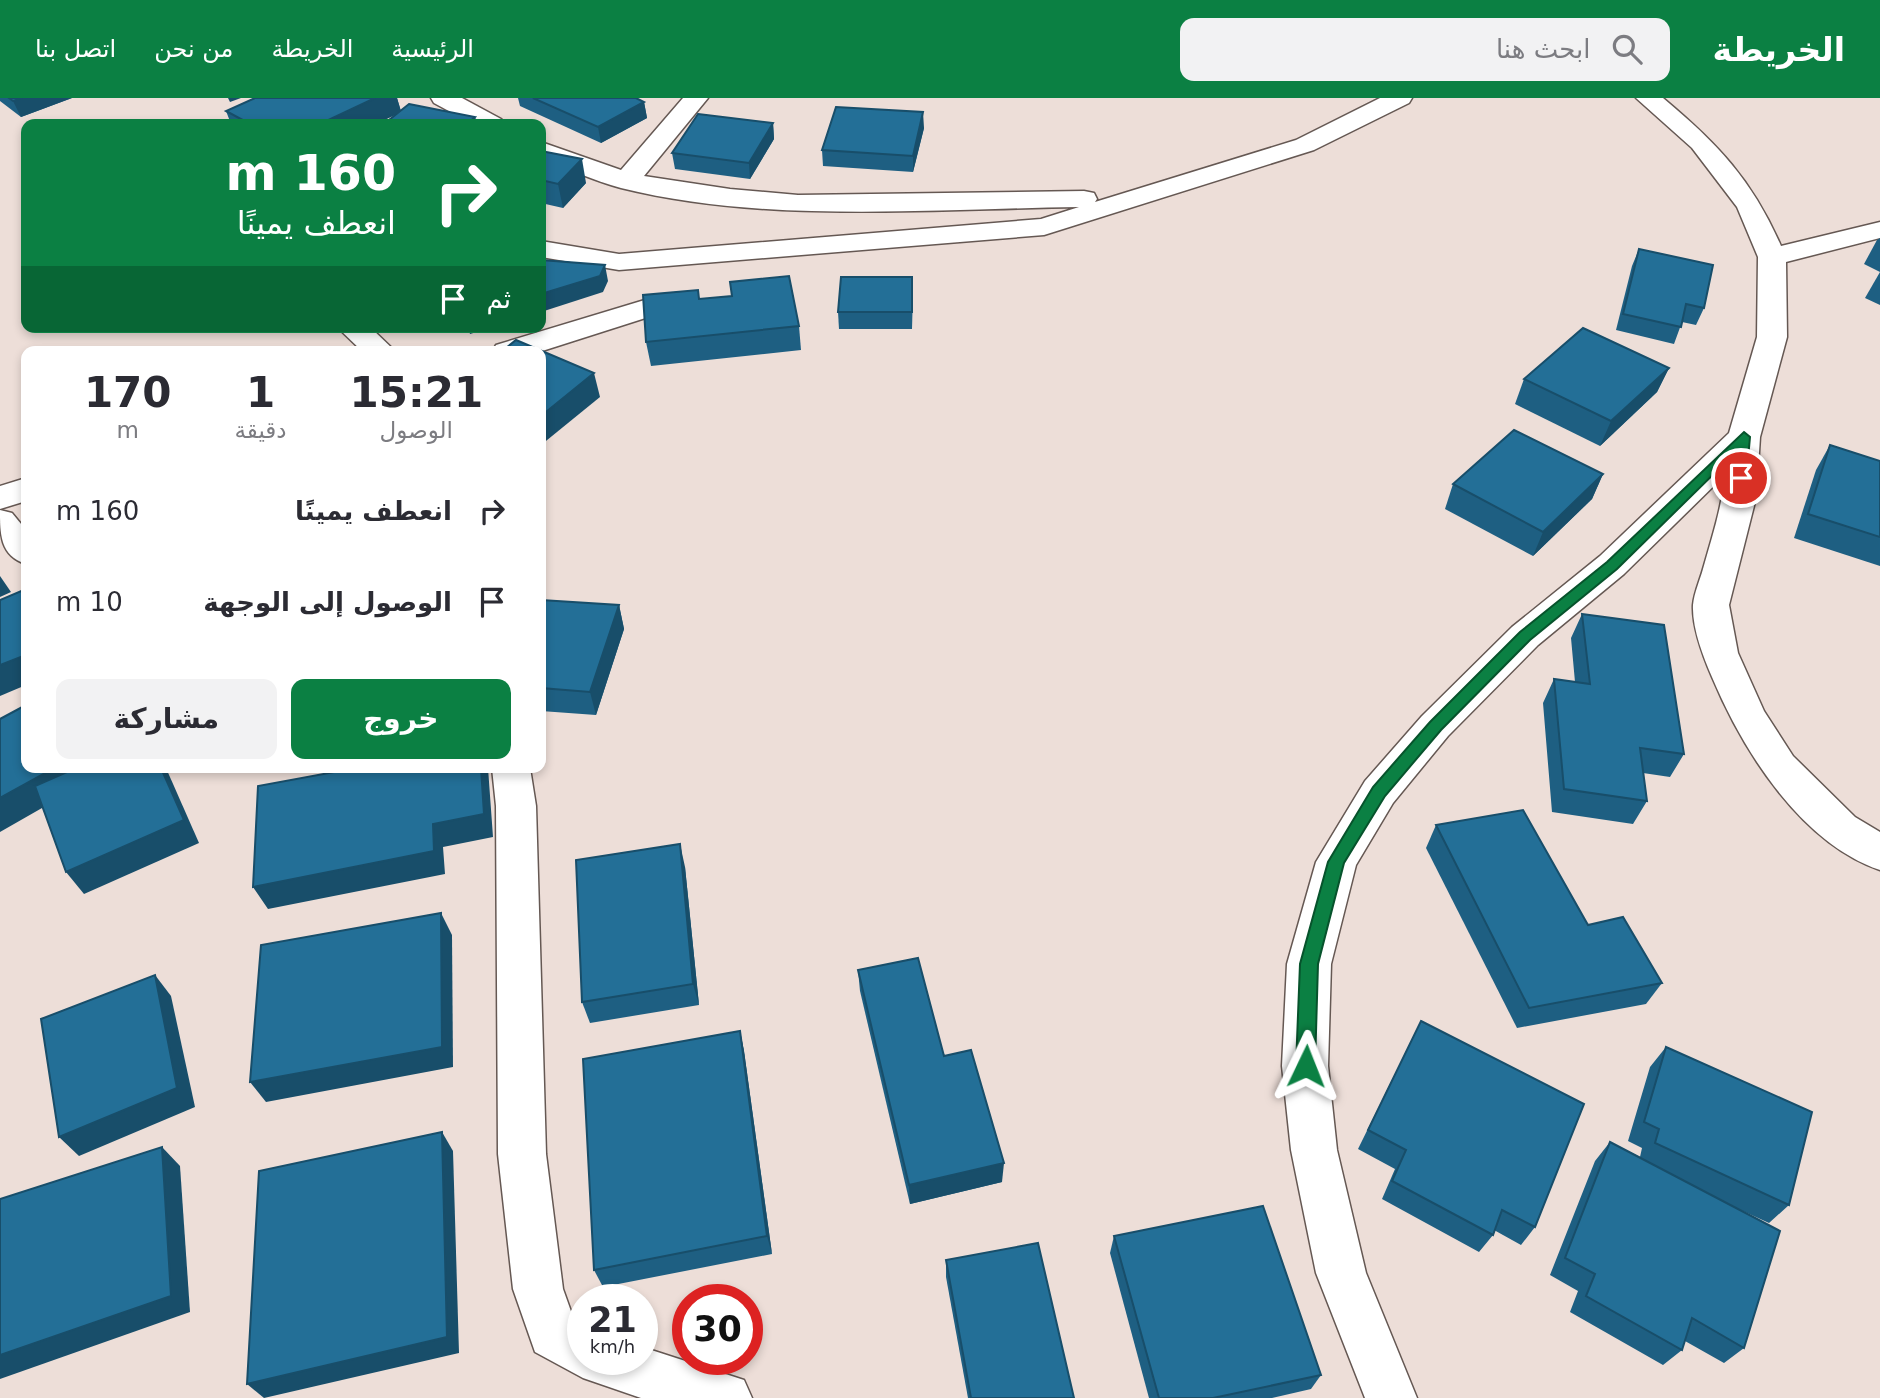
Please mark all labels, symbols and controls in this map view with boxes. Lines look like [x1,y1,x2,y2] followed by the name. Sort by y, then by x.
[1180,18,1670,81] search box
[1608,30,1646,68] icon: search
[1712,30,1845,69] text: الخريطة
[1496,34,1590,64] text: ابحث هنا
[35,35,116,63] text: اتصل بنا
[154,35,233,63] text: من نحن
[271,35,353,63] text: الخريطة
[391,35,474,63] text: الرئيسية
[226,145,396,202] text: 160 m
[420,147,511,238] icon: right
[237,204,396,242] text: انعطف يمينًا
[434,280,472,318] icon: arrive
[486,284,511,314] text: ثم
[84,368,172,417] text: 170
[246,368,275,417] text: 1
[349,368,483,417] text: 15:21
[117,417,139,443] text: m
[234,417,287,443] text: دقيقة
[380,417,453,443] text: الوصول
[1711,448,1771,508] pin
[1722,459,1760,497] icon: arrive
[473,492,511,530] icon: right
[56,496,139,526] text: 160 m
[295,496,452,526] text: انعطف يمينًا
[473,583,511,621] icon: arrive
[56,587,123,617] text: 10 m
[203,587,452,617] text: الوصول إلى الوجهة
[56,679,277,759] button: مشاركة
[291,679,511,759] button: خروج
[1269,1029,1343,1103] position arrow
[672,1284,763,1375] speed limit sign: 30
[588,1300,637,1340] text: 21
[590,1336,635,1357] text: km/h

